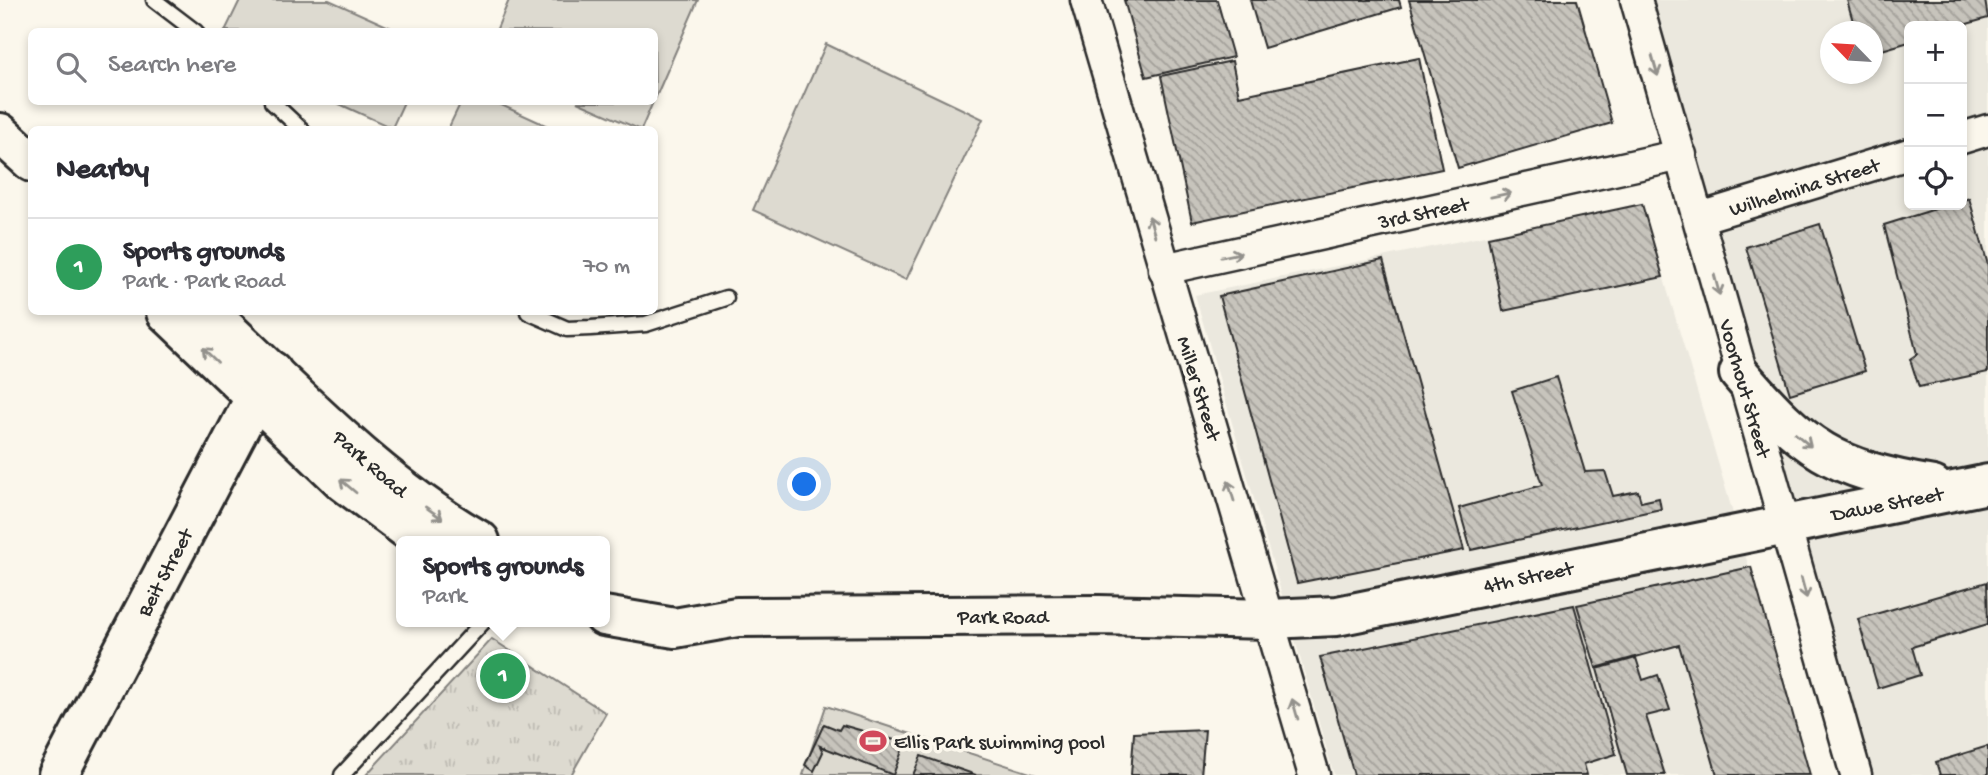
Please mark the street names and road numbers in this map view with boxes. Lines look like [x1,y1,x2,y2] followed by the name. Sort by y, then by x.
[1727,154,1886,224] street label: Wilhelmina Street
[1375,193,1474,237] street label: 3rd Street
[1711,316,1775,463] street label: Voorhout Street
[1169,334,1225,446] street label: Miller Street
[325,426,412,506] street label: Park Road
[1828,483,1948,530] street label: Dawe Street
[133,523,202,623] street label: Beit Street
[1482,557,1578,601] street label: 4th Street
[957,607,1050,632] street label: Park Road

